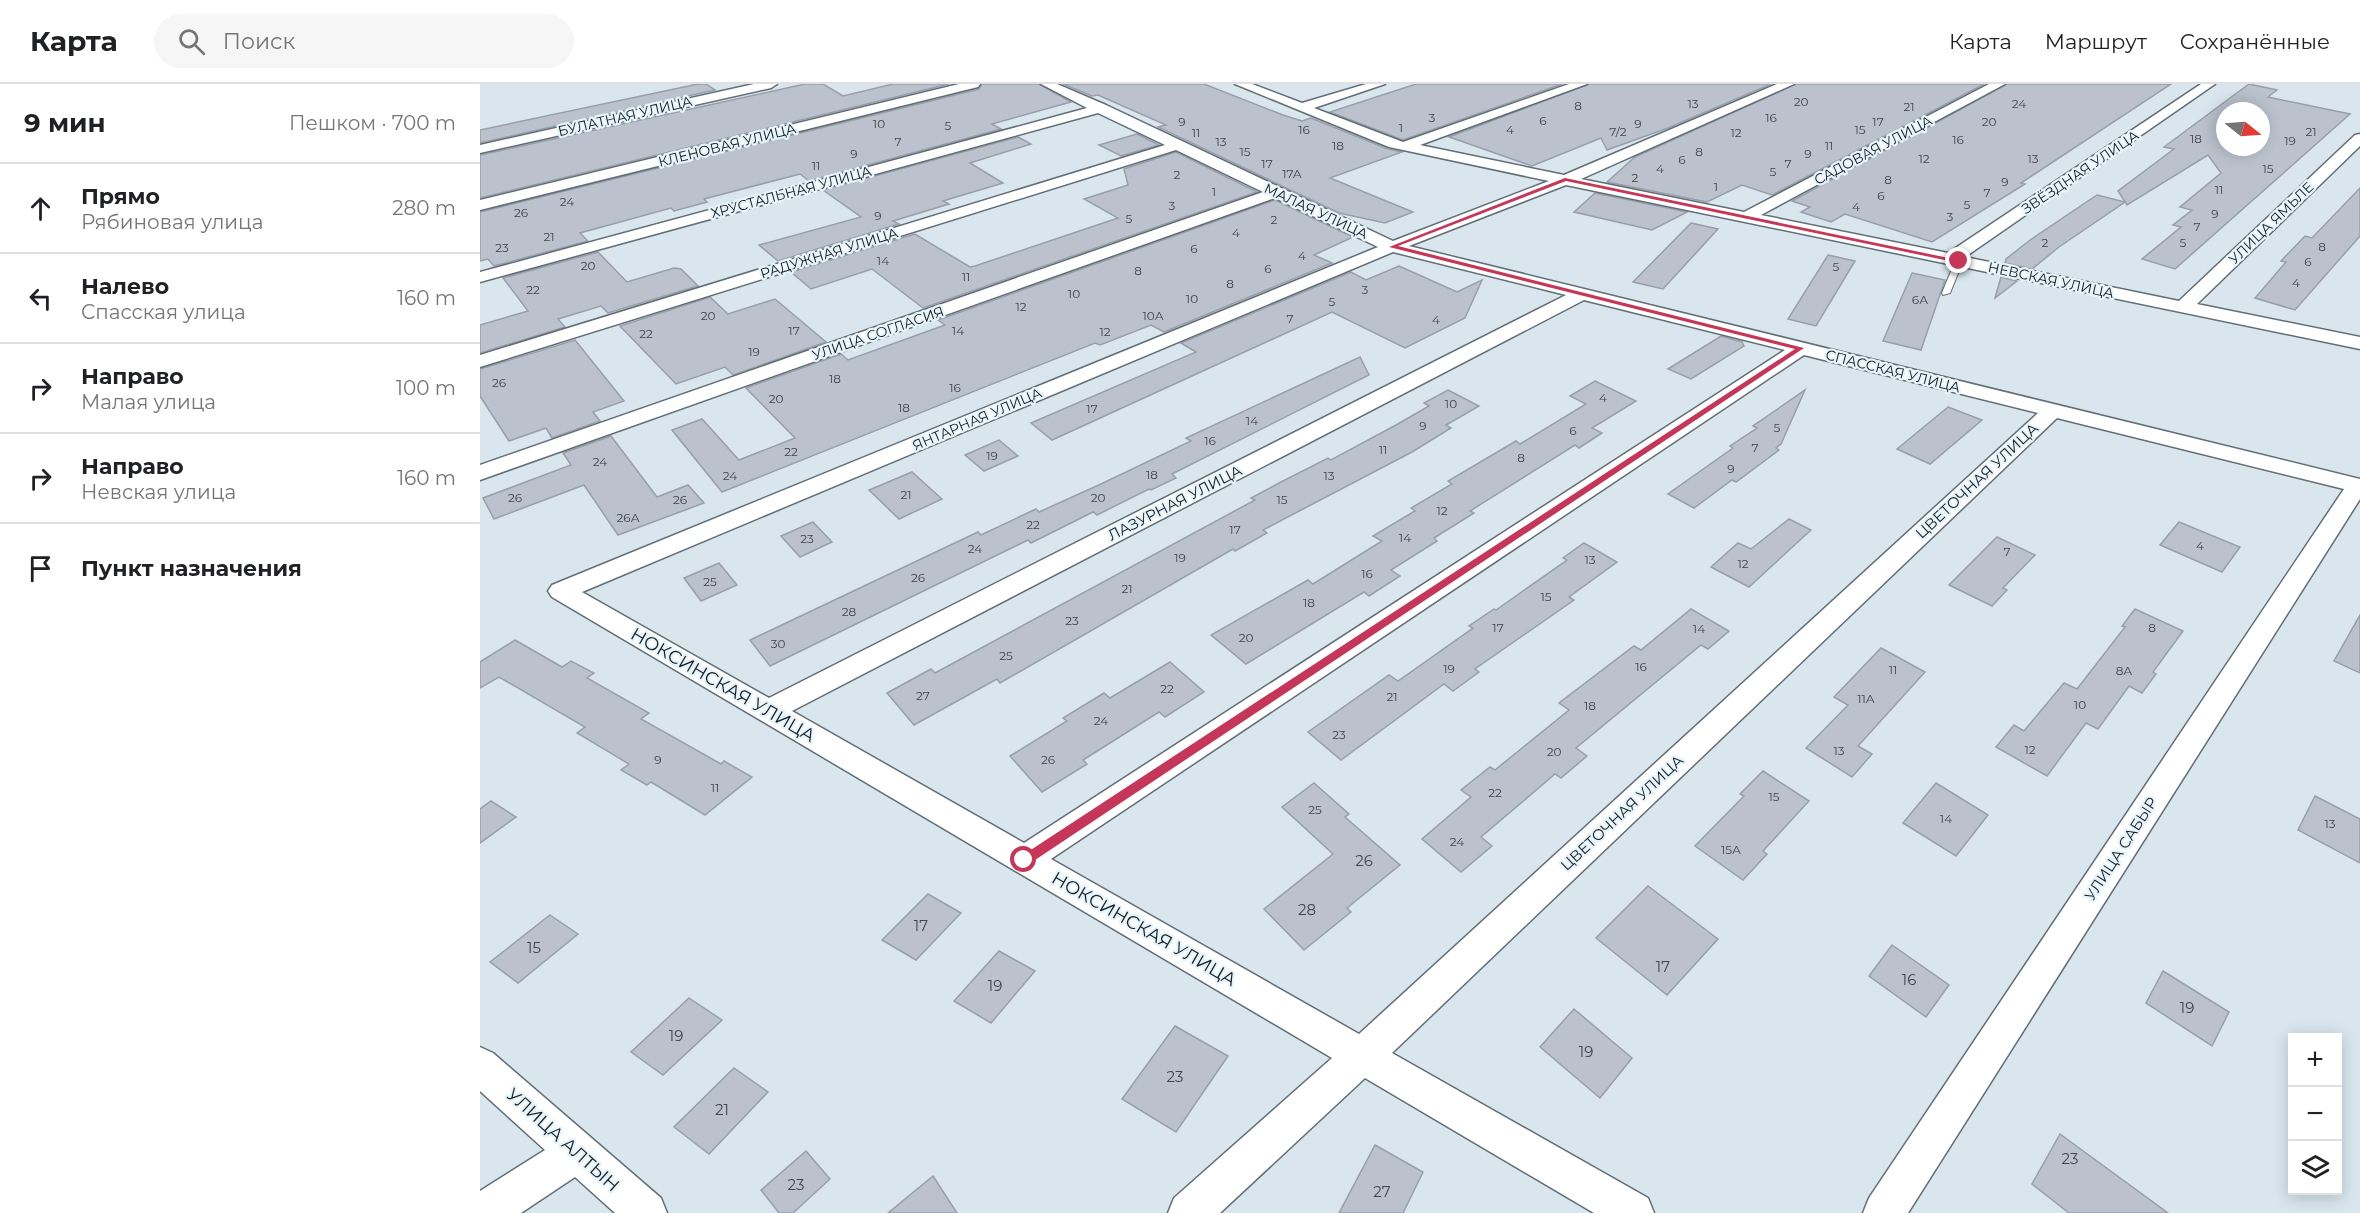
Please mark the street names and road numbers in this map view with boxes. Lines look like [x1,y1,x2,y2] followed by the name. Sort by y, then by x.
[556,92,694,140] street label: БУЛАТНАЯ УЛИЦА
[1811,111,1936,189] street label: САДОВАЯ УЛИЦА
[656,119,798,171] street label: КЛЕНОВАЯ УЛИЦА
[2018,126,2143,218] street label: ЗВЁЗДНАЯ УЛИЦА
[709,162,874,222] street label: ХРУСТАЛЬНАЯ УЛИЦА
[2225,178,2317,268] street label: УЛИЦА ЯМЬЛЕ
[1261,179,1371,243] street label: МАЛАЯ УЛИЦА
[758,223,901,283] street label: РАДУЖНАЯ УЛИЦА
[1986,258,2116,302] street label: НЕВСКАЯ УЛИЦА
[810,302,946,364] street label: УЛИЦА СОГЛАСИЯ
[1824,346,1963,397] street label: СПАССКАЯ УЛИЦА
[910,383,1045,454] street label: ЯНТАРНАЯ УЛИЦА
[1911,419,2042,543] street label: ЦВЕТОЧНАЯ УЛИЦА
[1105,460,1245,545] street label: ЛАЗУРНАЯ УЛИЦА
[627,623,820,747] street label: НОКСИНСКАЯ УЛИЦА
[1556,751,1687,875] street label: ЦВЕТОЧНАЯ УЛИЦА
[2080,794,2161,904] street label: УЛИЦА САБЫР
[1048,867,1241,991] street label: НОКСИНСКАЯ УЛИЦА
[502,1084,624,1196] street label: УЛИЦА АЛТЫН

